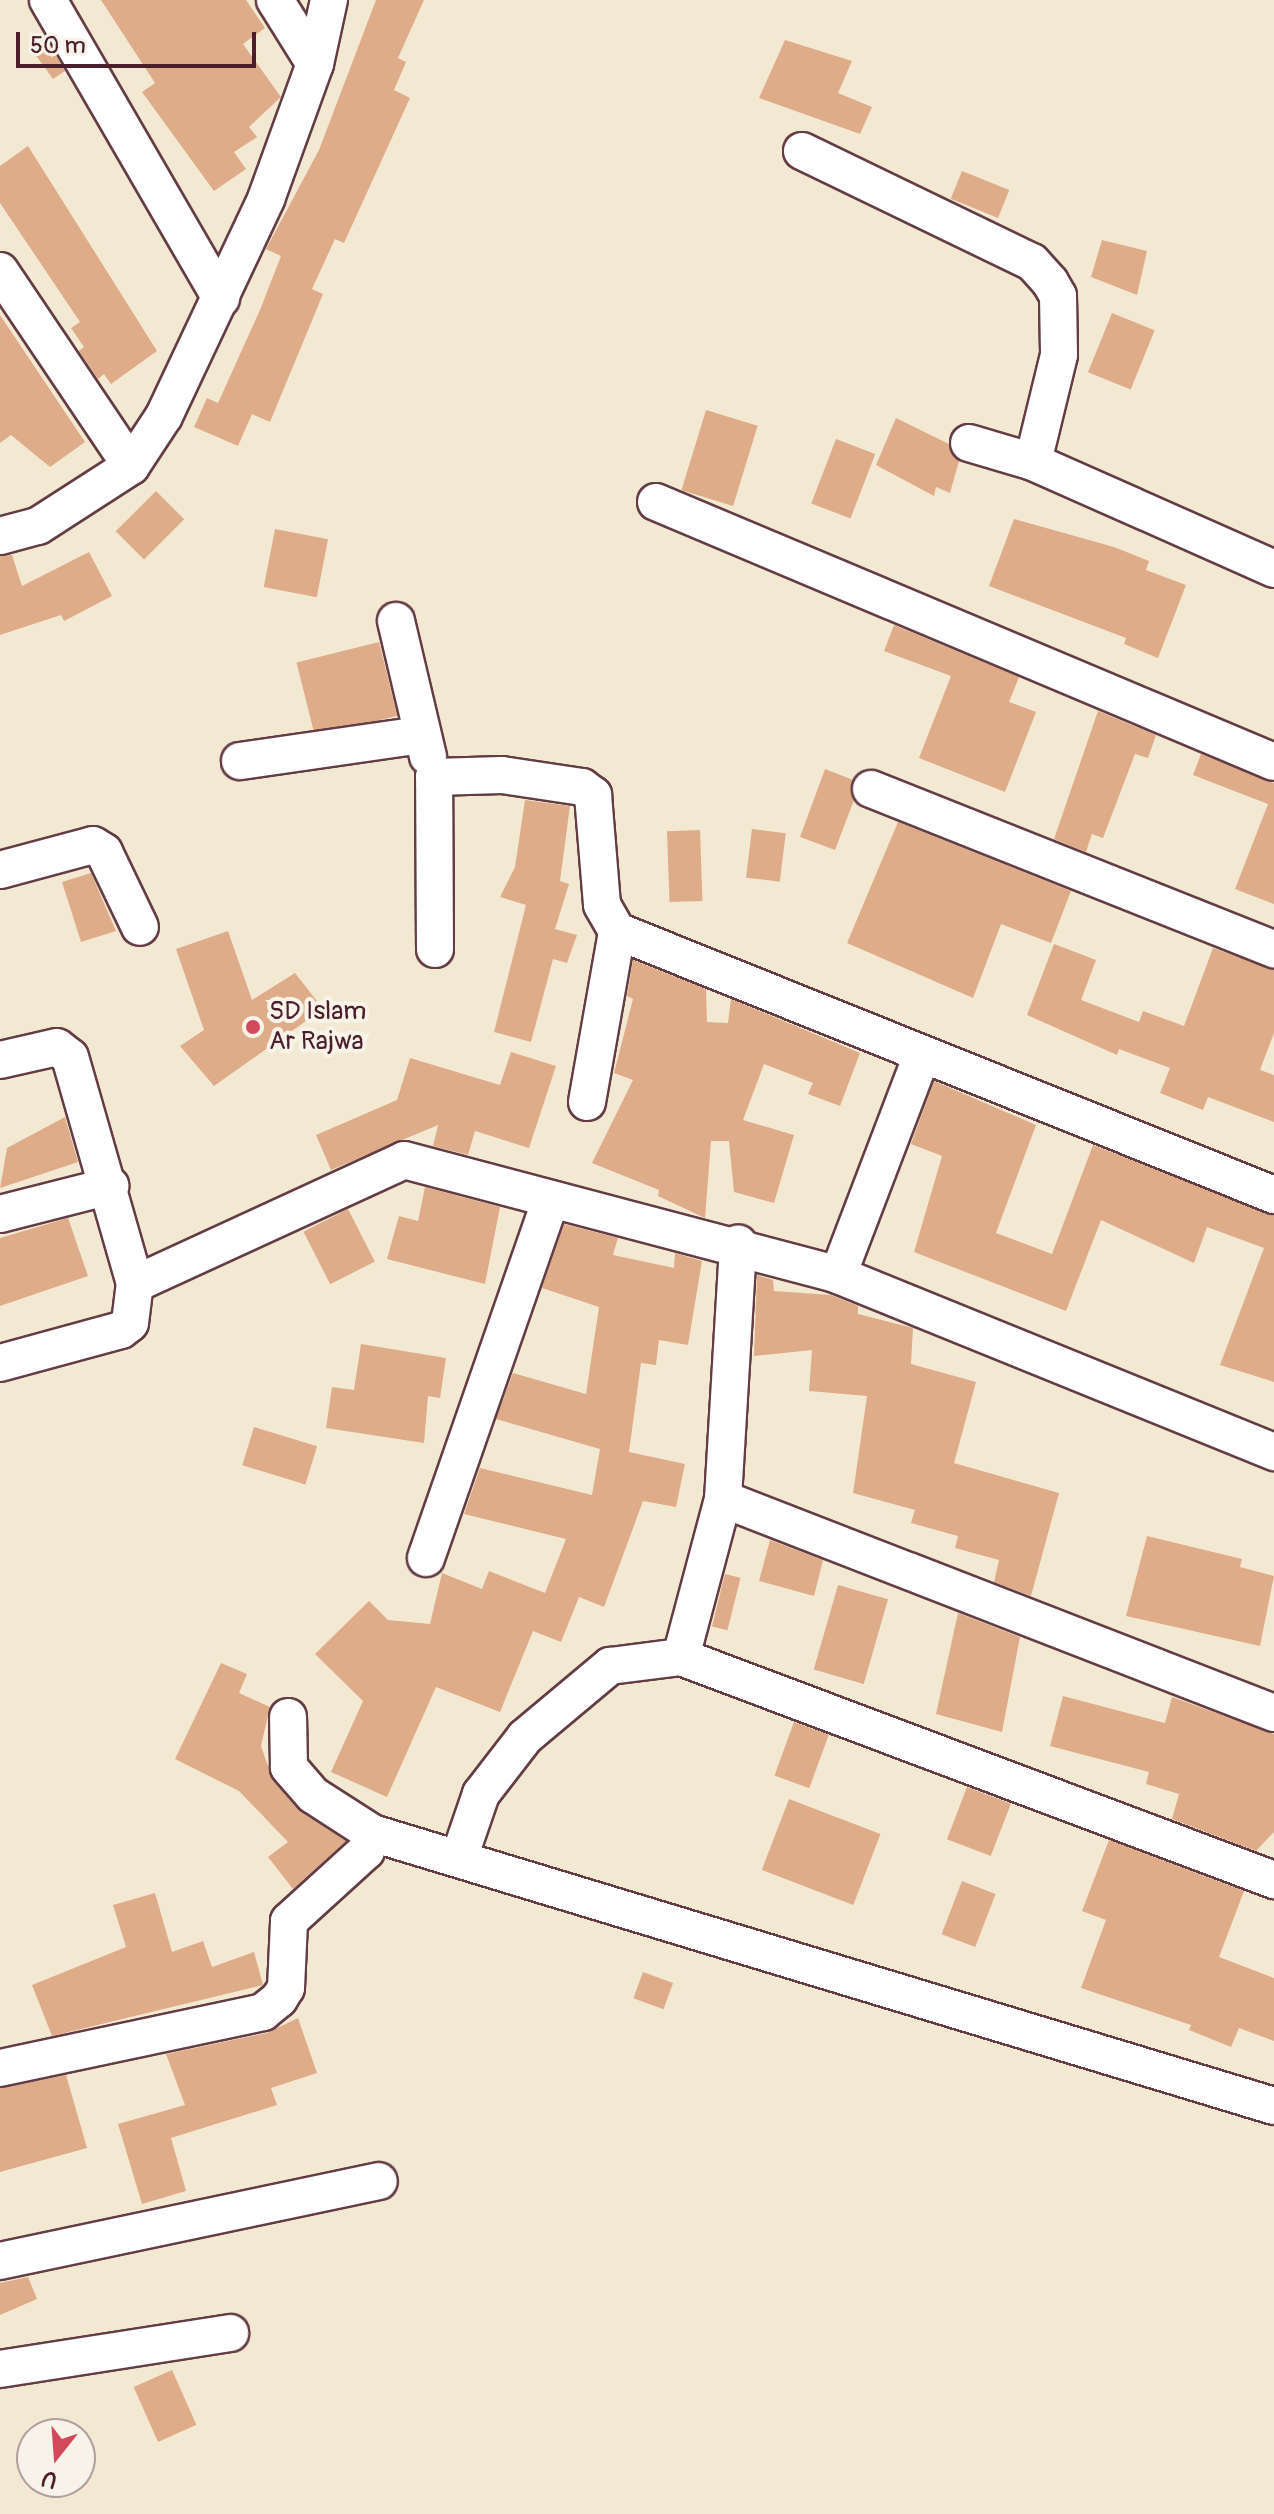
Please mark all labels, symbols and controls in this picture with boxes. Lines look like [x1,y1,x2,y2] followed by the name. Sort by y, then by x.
[20,16,260,66] scale bar
[30,31,86,60] text: 50 m
[269,996,366,1058] place label: SD Islam Ar Rajwa
[244,1018,262,1036] marker: SD Islam Ar Rajwa
[16,2418,96,2498] north arrow
[39,2464,61,2495] text: U

